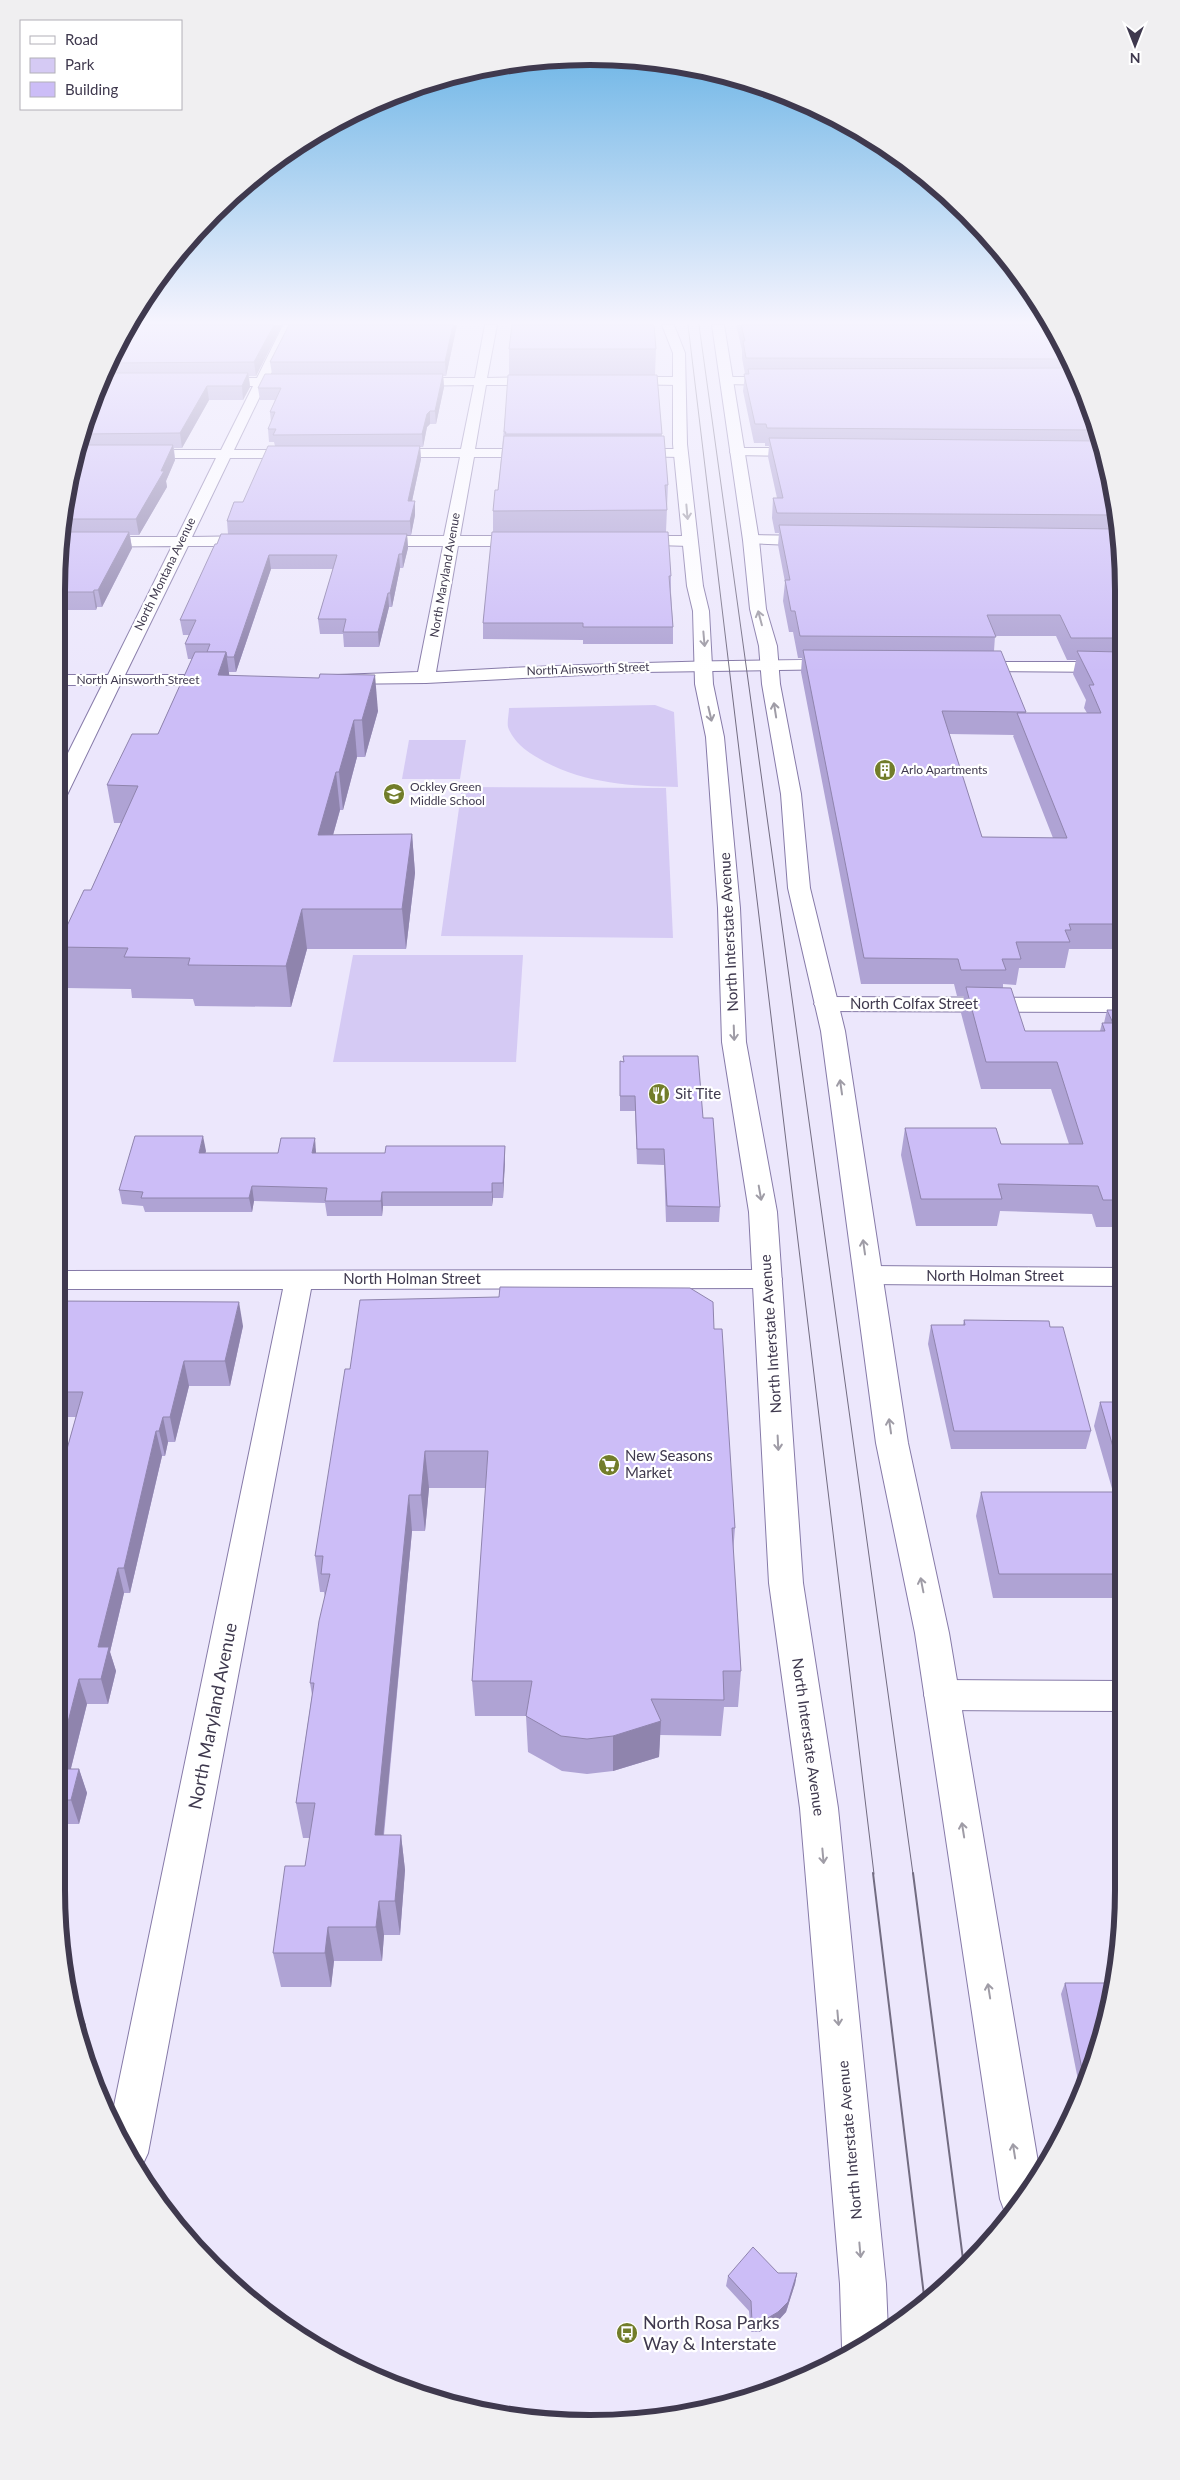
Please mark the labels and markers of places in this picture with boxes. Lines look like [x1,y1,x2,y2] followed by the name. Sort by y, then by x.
[873,758,897,782] building icon: Arlo Apartments
[901,762,988,777] place label: Arlo Apartments
[410,779,485,808] place label: Ockley Green Middle School
[382,782,406,806] school or university icon: Ockley Green Middle School
[647,1082,671,1106] restaurant icon: Sit Tite
[675,1084,721,1102] place label: Sit Tite
[625,1446,713,1481] place label: New Seasons Market
[597,1453,621,1477] supermarket icon: New Seasons Market
[643,2311,780,2354] place label: North Rosa Parks Way & Interstate
[615,2321,639,2345] bus stop icon: North Rosa Parks Way & Interstate

